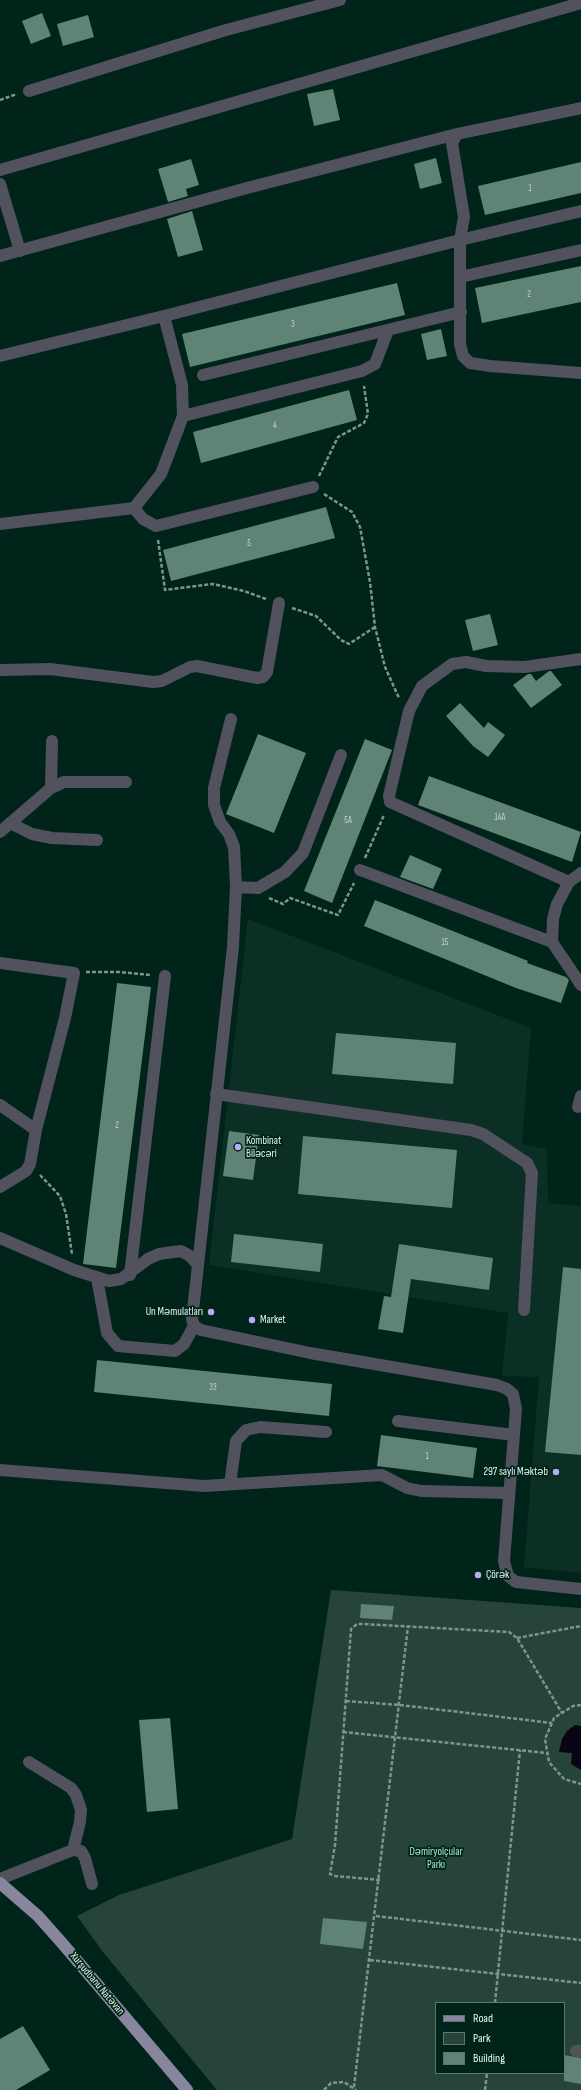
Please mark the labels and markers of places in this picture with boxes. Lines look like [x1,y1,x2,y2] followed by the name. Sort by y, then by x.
[246,1134,281,1160] place label: Kombinat Biləcəri
[233,1142,243,1152] marker: Kombinat Biləcəri
[146,1305,203,1319] place label: Un Məmulatları
[206,1307,216,1317] marker: Un Məmulatları
[260,1313,286,1327] place label: Market
[247,1315,257,1325] marker: Market
[483,1465,548,1479] place label: 297 saylı Məktəb
[551,1467,561,1477] marker: 297 saylı Məktəb
[486,1568,509,1582] place label: Çörək
[473,1570,483,1580] marker: Çörək

